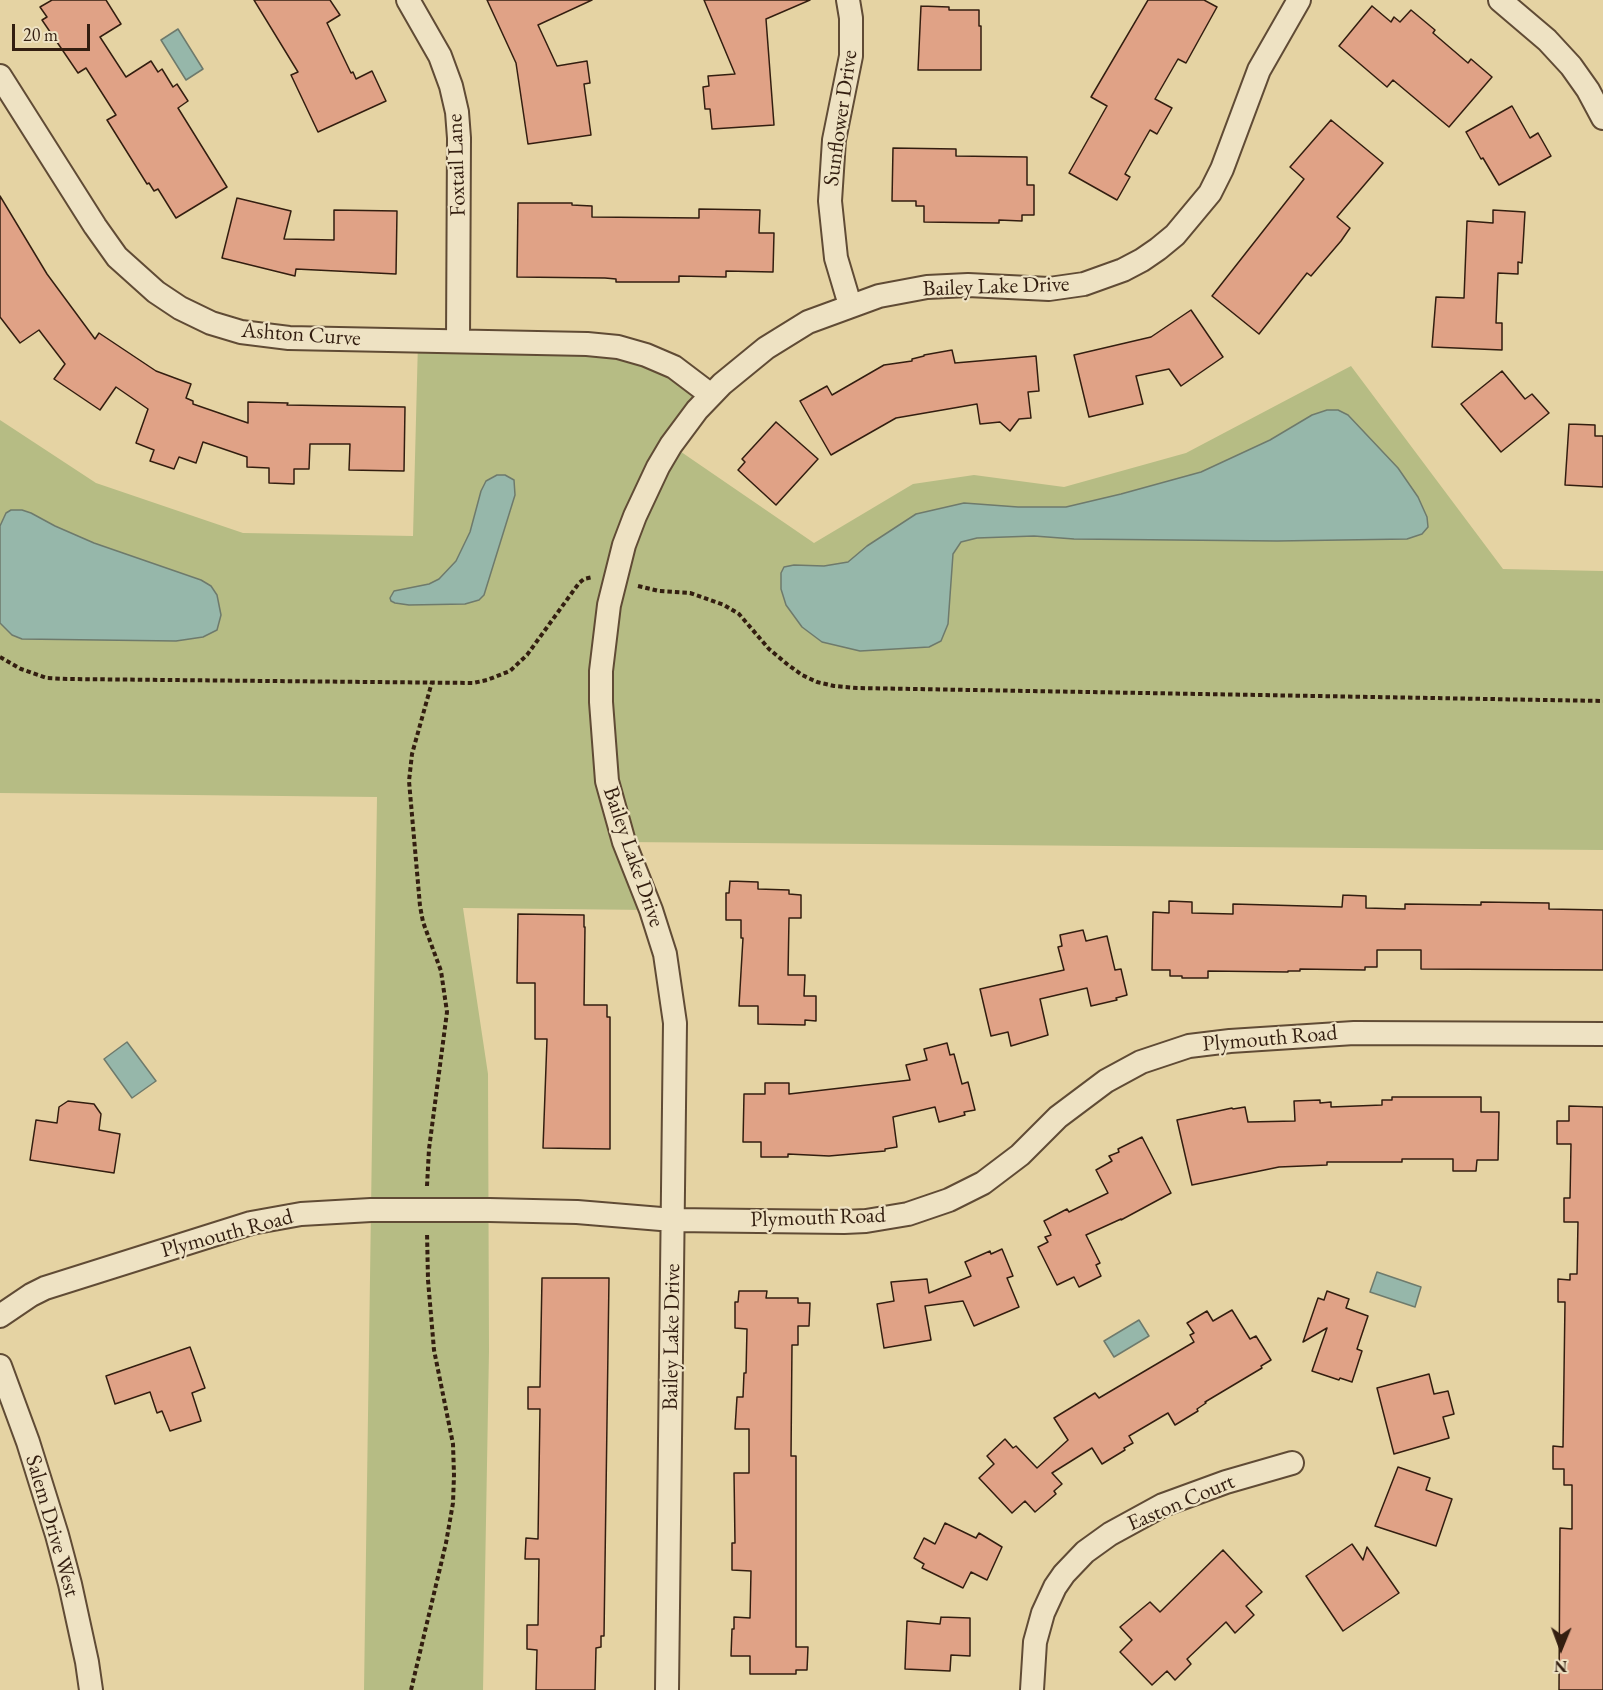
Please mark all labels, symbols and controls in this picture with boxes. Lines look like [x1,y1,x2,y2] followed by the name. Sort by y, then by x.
[15,12,93,50] scale bar
[23,23,58,46] text: 20 m
[818,48,864,188] street label: Sunflower Drive
[442,113,472,217] street label: Foxtail Lane
[922,271,1070,303] street label: Bailey Lake Drive
[240,318,362,352] street label: Ashton Curve
[597,783,669,931] street label: Bailey Lake Drive
[1201,1020,1339,1058] street label: Plymouth Road
[750,1202,886,1234] street label: Plymouth Road
[158,1204,296,1264] street label: Plymouth Road
[658,1263,686,1411] street label: Bailey Lake Drive
[19,1452,85,1600] street label: Salem Drive West
[1123,1469,1239,1537] street label: Easton Court
[1531,1618,1591,1678] north arrow
[1554,1656,1567,1677] text: N

